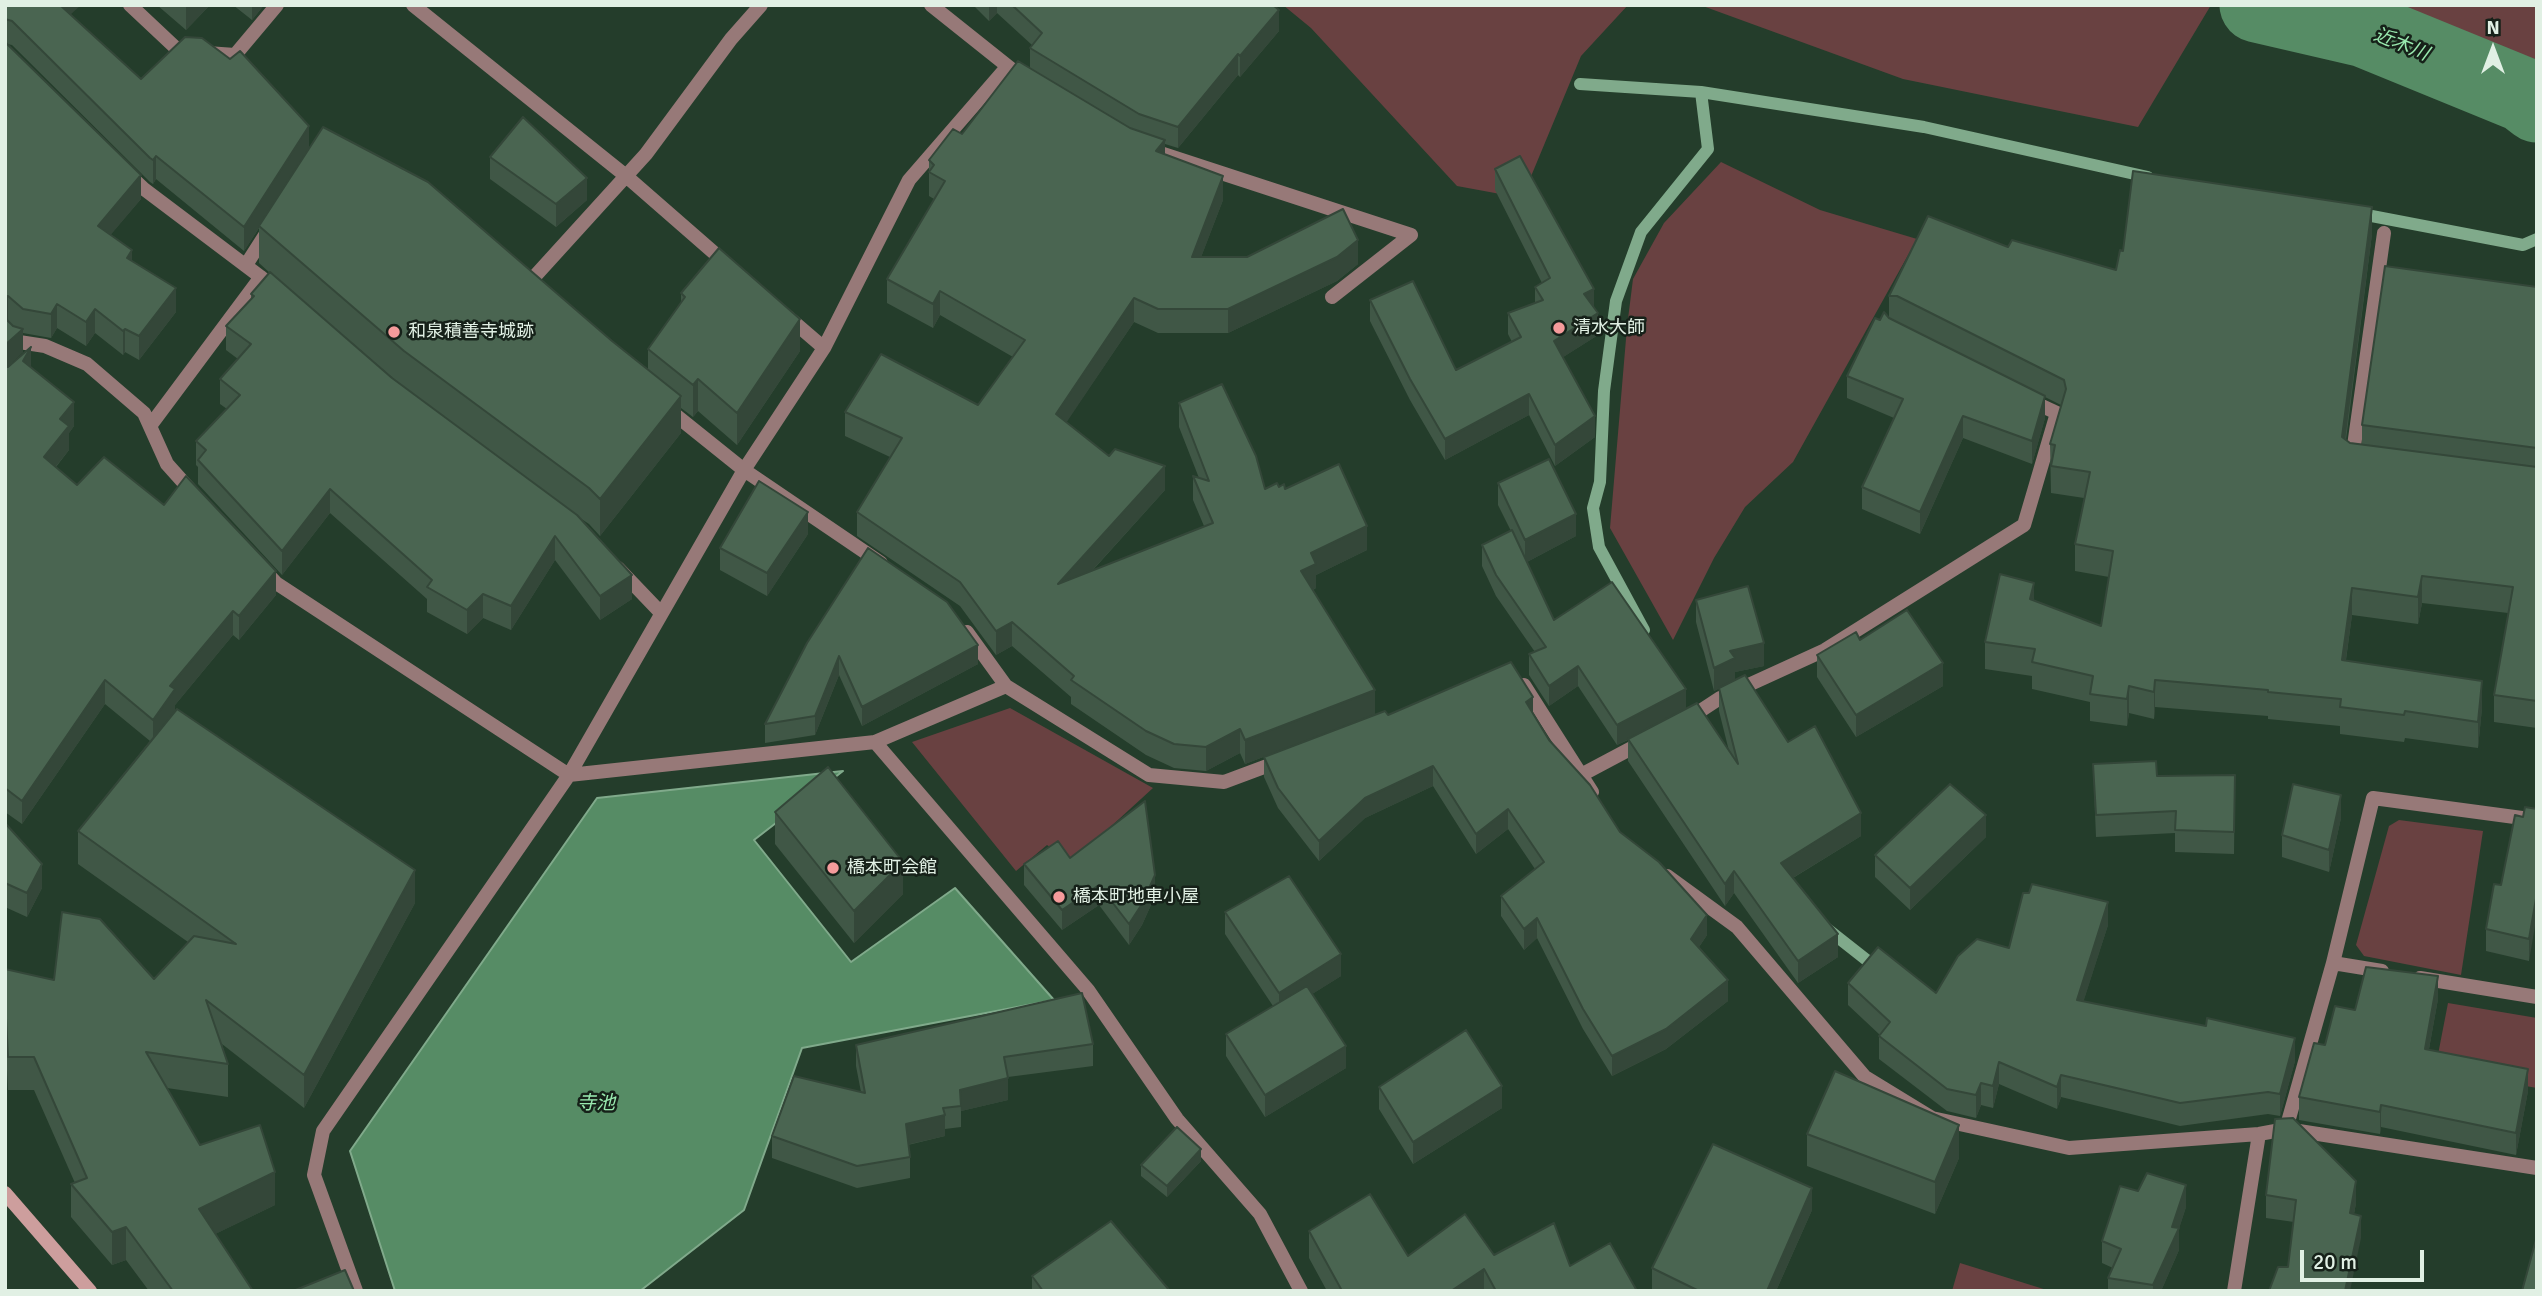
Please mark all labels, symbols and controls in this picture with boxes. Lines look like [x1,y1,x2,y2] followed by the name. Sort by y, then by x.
[2458,14,2528,84] north arrow
[2486,16,2500,40] text: N
[2370,24,2432,66] water label: 近木川
[1573,317,1645,339] place label: 清水大師
[1551,320,1567,336] marker: 清水大師
[408,321,534,343] place label: 和泉積善寺城跡
[386,324,402,340] marker: 和泉積善寺城跡
[847,857,937,879] place label: 橋本町会館
[825,860,841,876] marker: 橋本町会館
[1073,886,1199,908] place label: 橋本町地車小屋
[1051,889,1067,905] marker: 橋本町地車小屋
[577,1093,615,1115] water label: 寺池
[2304,1236,2428,1280] scale bar
[2313,1249,2357,1275] text: 20 m

